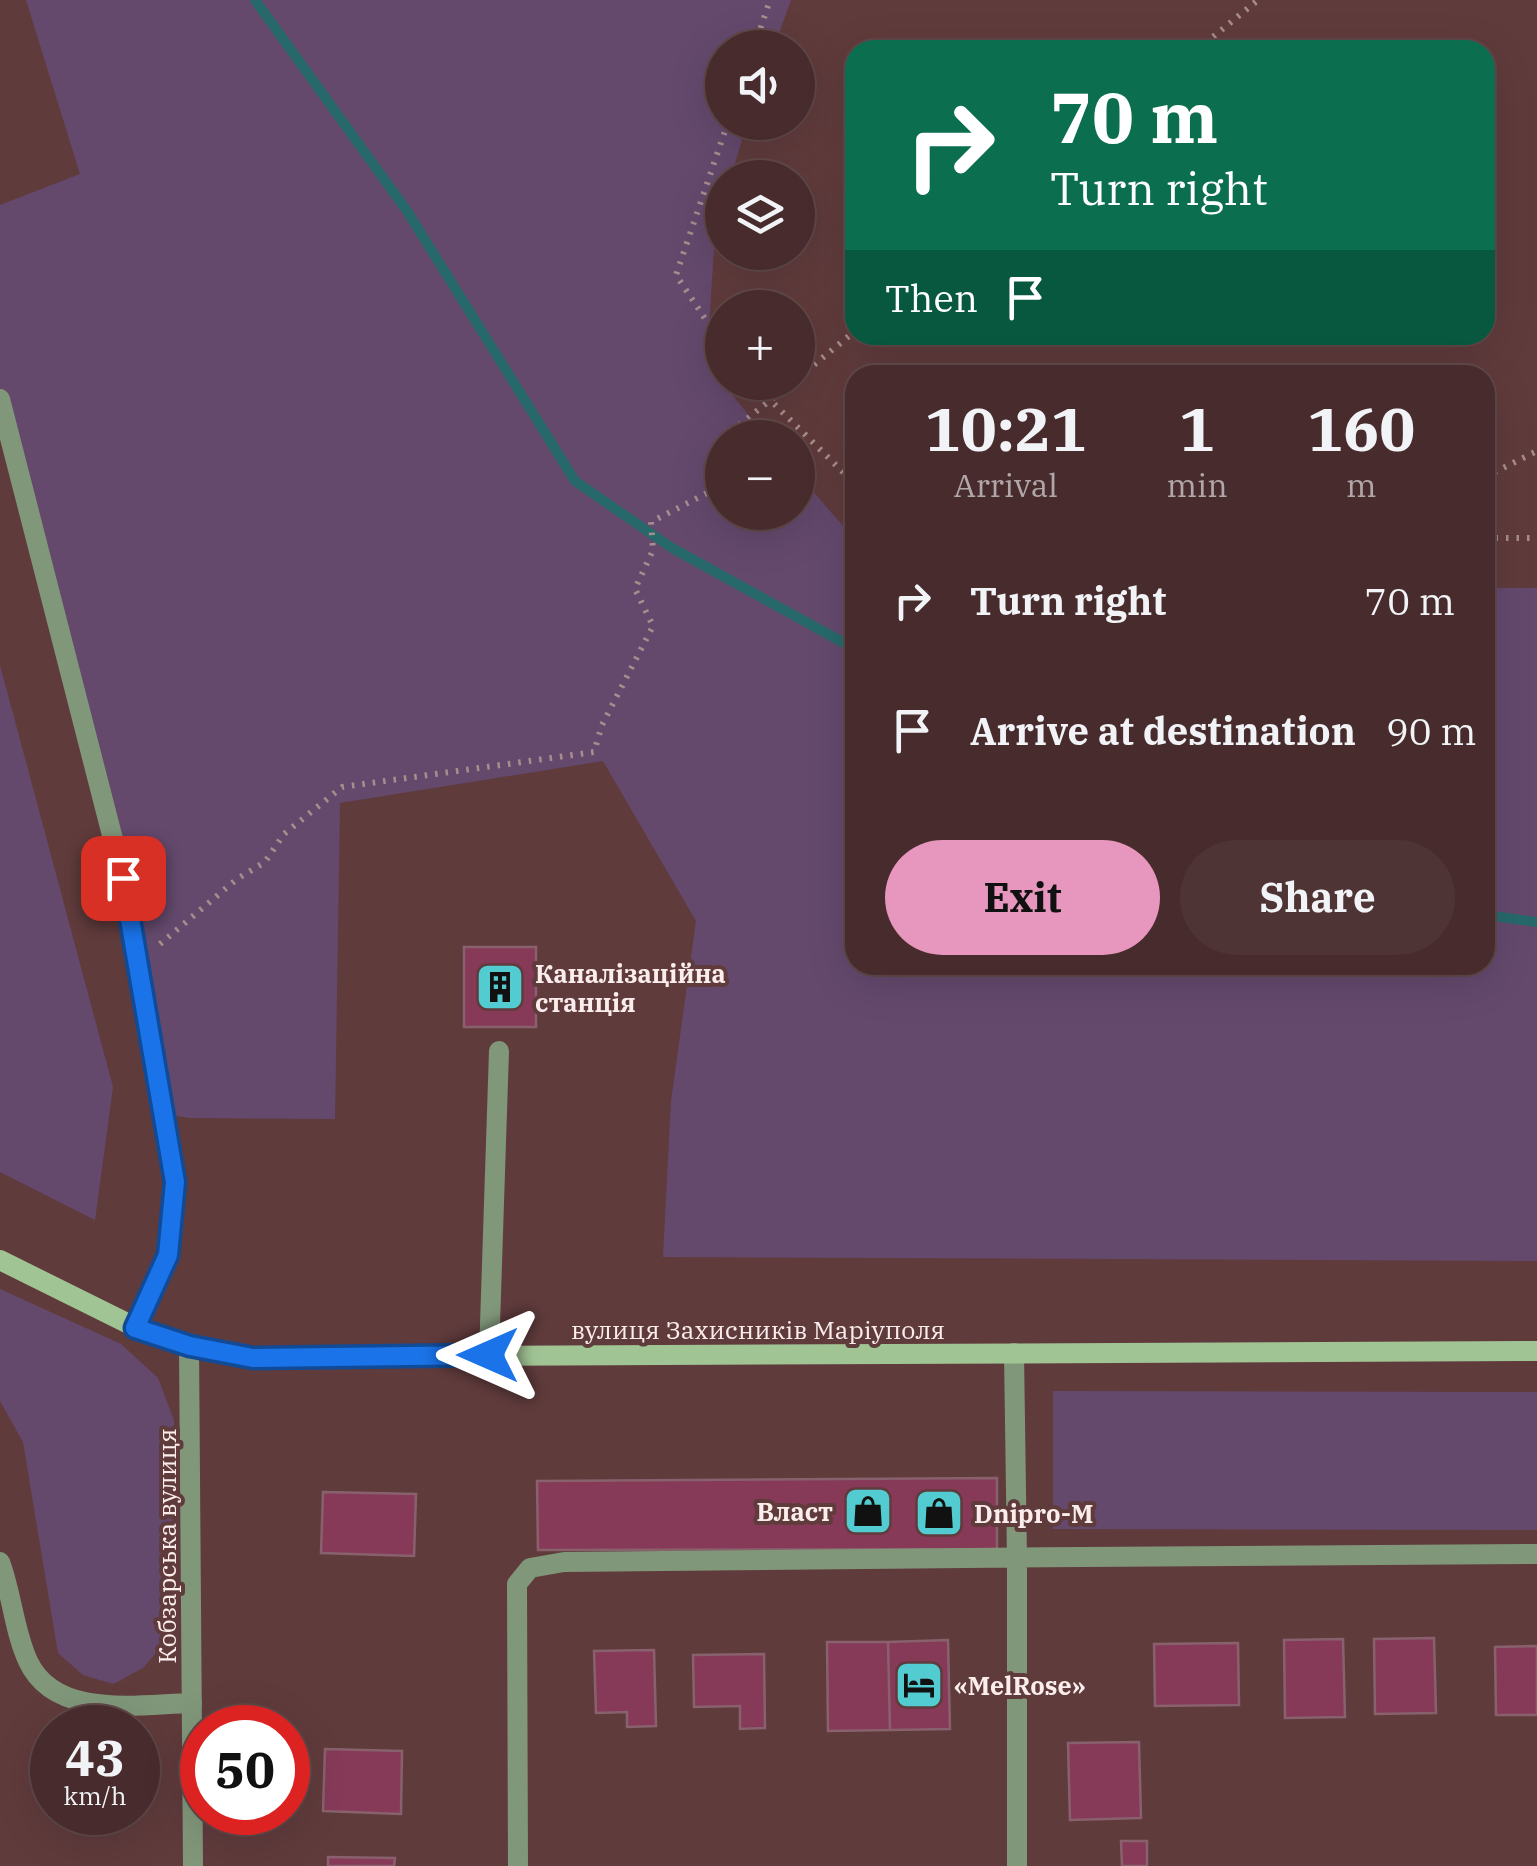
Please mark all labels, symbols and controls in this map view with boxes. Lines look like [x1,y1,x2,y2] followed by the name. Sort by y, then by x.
[705,30,815,530] map controls
[705,30,815,140] button: sound
[1050,71,1218,162] text: 70 m
[885,80,1015,210] icon: right
[1050,159,1268,217] text: Turn right
[705,160,815,270] button: layers
[998,270,1053,325] icon: arrive
[885,273,978,322] text: Then
[705,290,815,400] button: +
[925,389,1087,468] text: 10:21
[1179,389,1215,468] text: 1
[1307,389,1415,468] text: 160
[705,420,815,530] button: −
[954,464,1058,506] text: Arrival
[1167,464,1228,506] text: min
[1346,464,1377,506] text: m
[885,573,940,628] icon: right
[970,576,1166,625] text: Turn right
[1364,576,1455,625] text: 70 m
[885,703,940,758] icon: arrive
[970,706,1356,755] text: Arrive at destination
[1386,706,1477,755] text: 90 m
[81,836,166,921] pin
[885,840,1160,955] button: Exit
[1180,840,1455,955] button: Share
[96,851,151,906] icon: arrive
[535,957,726,1019] place label: Каналізаційна станція
[474,961,526,1013] building icon: Каналізаційна станція
[436,1303,540,1407] position arrow
[571,1313,945,1346] street label: вулиця Захисників Маріуполя
[150,1428,183,1664] street label: Кобзарська вулиця
[842,1485,894,1537] shop icon: Власт
[913,1487,965,1539] shop icon: Dnipro-M
[756,1495,833,1528] place label: Власт
[974,1497,1093,1530] place label: Dnipro-M
[893,1659,945,1711] hotel icon: «MelRose»
[954,1669,1085,1702] place label: «MelRose»
[180,1705,310,1835] speed limit sign: 50
[65,1725,125,1790] text: 43
[63,1779,127,1812] text: km/h

